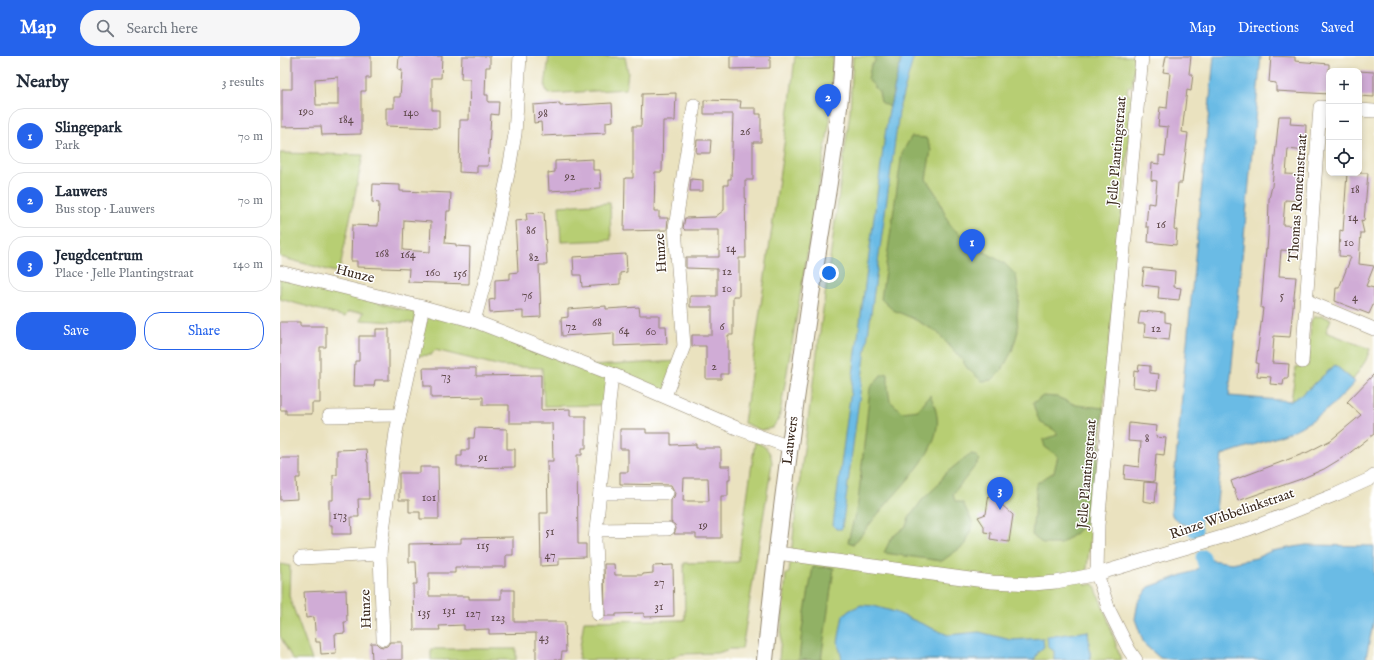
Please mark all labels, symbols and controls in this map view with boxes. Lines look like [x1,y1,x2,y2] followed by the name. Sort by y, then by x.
[80,10,360,46] search box
[20,16,56,40] text: Map
[94,17,116,39] icon: search
[126,19,198,38] text: Search here
[1189,19,1216,37] text: Map
[1238,19,1299,37] text: Directions
[1321,19,1354,37] text: Saved
[1326,68,1362,176] map controls
[1326,68,1362,104] button: +
[16,72,69,93] text: Nearby
[222,74,264,91] text: 3 results
[815,84,841,117] pin: 2
[1103,95,1131,208] street label: Jelle Plantingstraat
[298,104,314,119] house number: 190
[1326,104,1362,140] button: −
[403,105,419,120] house number: 140
[537,106,548,121] house number: 98
[338,112,354,127] house number: 184
[55,118,122,137] text: Slingepark
[740,124,751,139] house number: 26
[28,128,32,145] text: 1
[238,128,263,145] text: 70 m
[1285,133,1311,263] street label: Thomas Romeinstraat
[55,137,80,154] text: Park
[1326,140,1362,176] button: locate
[564,169,576,184] house number: 92
[55,182,107,201] text: Lauwers
[1350,182,1360,197] house number: 18
[27,192,33,209] text: 2
[238,192,263,209] text: 70 m
[55,201,155,218] text: Bus stop · Lauwers
[1348,210,1358,225] house number: 14
[1156,217,1167,232] house number: 16
[526,223,537,238] house number: 86
[959,229,985,262] pin: 1
[651,232,671,273] street label: Hunze
[1344,235,1354,250] house number: 10
[726,241,736,256] house number: 14
[55,246,143,265] text: Jeugdcentrum
[375,246,389,261] house number: 168
[400,247,416,262] house number: 164
[529,250,540,265] house number: 82
[28,256,32,273] text: 3
[233,256,263,273] text: 140 m
[334,260,377,288] street label: Hunze
[819,263,839,283] your location
[722,264,732,279] house number: 12
[55,265,194,282] text: Place · Jelle Plantingstraat
[425,265,441,280] house number: 160
[453,266,468,281] house number: 156
[722,281,732,296] house number: 10
[522,288,533,303] house number: 76
[1280,288,1285,303] house number: 5
[1352,290,1358,305] house number: 4
[16,312,136,350] button: Save
[144,312,264,350] button: Share
[592,315,602,330] house number: 68
[565,319,577,334] house number: 72
[719,319,725,334] house number: 6
[1151,321,1161,336] house number: 12
[619,323,630,338] house number: 64
[646,324,657,339] house number: 60
[711,359,717,374] house number: 2
[441,369,451,384] house number: 73
[778,415,803,466] street label: Lauwers
[1073,418,1101,531] street label: Jelle Plantingstraat
[1145,431,1150,446] house number: 8
[477,450,488,465] house number: 91
[987,477,1013,510] pin: 3
[1167,484,1297,544] street label: Rinze Wibbelinkstraat
[422,490,436,505] house number: 101
[333,508,347,523] house number: 173
[698,518,708,533] house number: 19
[546,524,554,539] house number: 51
[476,538,490,553] house number: 115
[544,548,556,563] house number: 47
[653,575,665,590] house number: 27
[356,588,376,629] street label: Hunze
[655,599,663,614] house number: 31
[442,603,456,618] house number: 131
[417,605,431,620] house number: 135
[465,606,481,621] house number: 127
[491,610,505,625] house number: 123
[539,630,549,645] house number: 43

